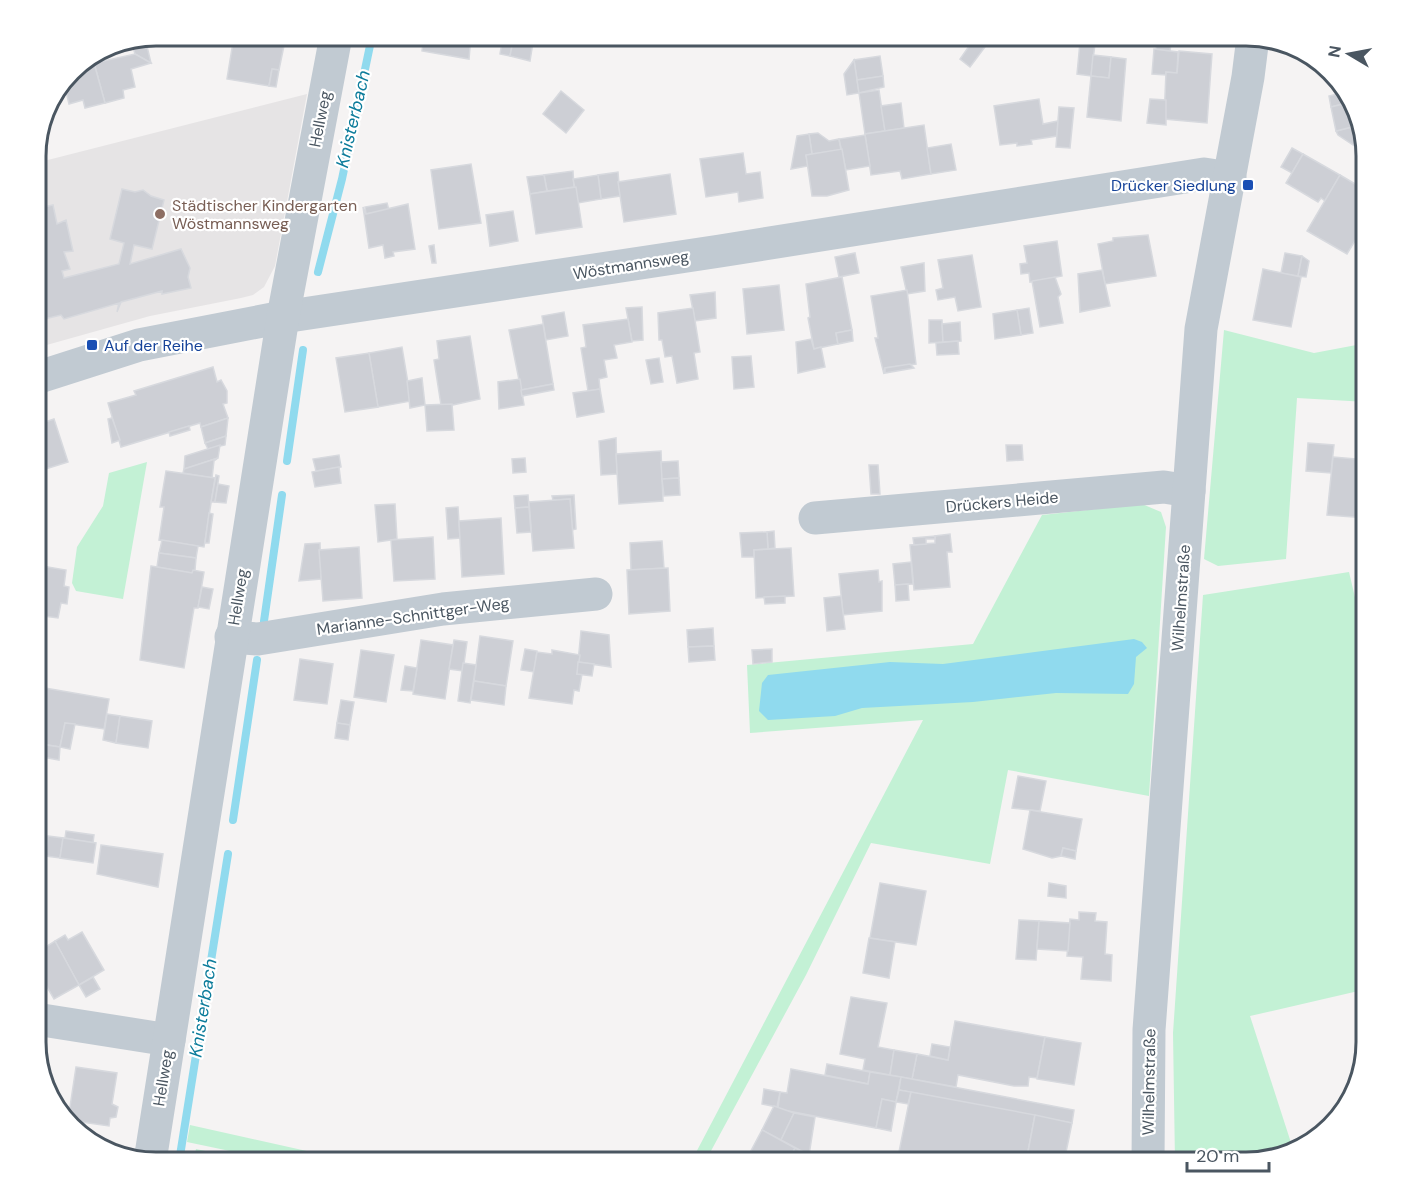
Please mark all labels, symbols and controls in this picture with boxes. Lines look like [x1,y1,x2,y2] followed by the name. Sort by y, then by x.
[1319,24,1379,84] north arrow
[1323,44,1346,59] text: N
[330,68,376,170] water label: Knisterbach
[304,89,336,149] street label: Hellweg
[1111,175,1236,196] place label: Drücker Siedlung
[1241,178,1255,192] marker: Drücker Siedlung
[172,195,357,234] place label: Städtischer Kindergarten Wöstmannsweg
[153,207,167,221] marker: Städtischer Kindergarten Wöstmannsweg
[572,245,691,285] street label: Wöstmannsweg
[104,335,203,356] place label: Auf der Reihe
[85,338,99,352] marker: Auf der Reihe
[945,487,1059,517] street label: Drückers Heide
[1167,544,1195,652] street label: Wilhelmstraße
[223,567,253,627] street label: Hellweg
[315,592,511,640] street label: Marianne-Schnittger-Weg
[183,957,223,1059] water label: Knisterbach
[1138,1028,1160,1136] street label: Wilhelmstraße
[148,1048,178,1108] street label: Hellweg
[1187,1135,1270,1173] scale bar
[1196,1144,1239,1168] text: 20 m

